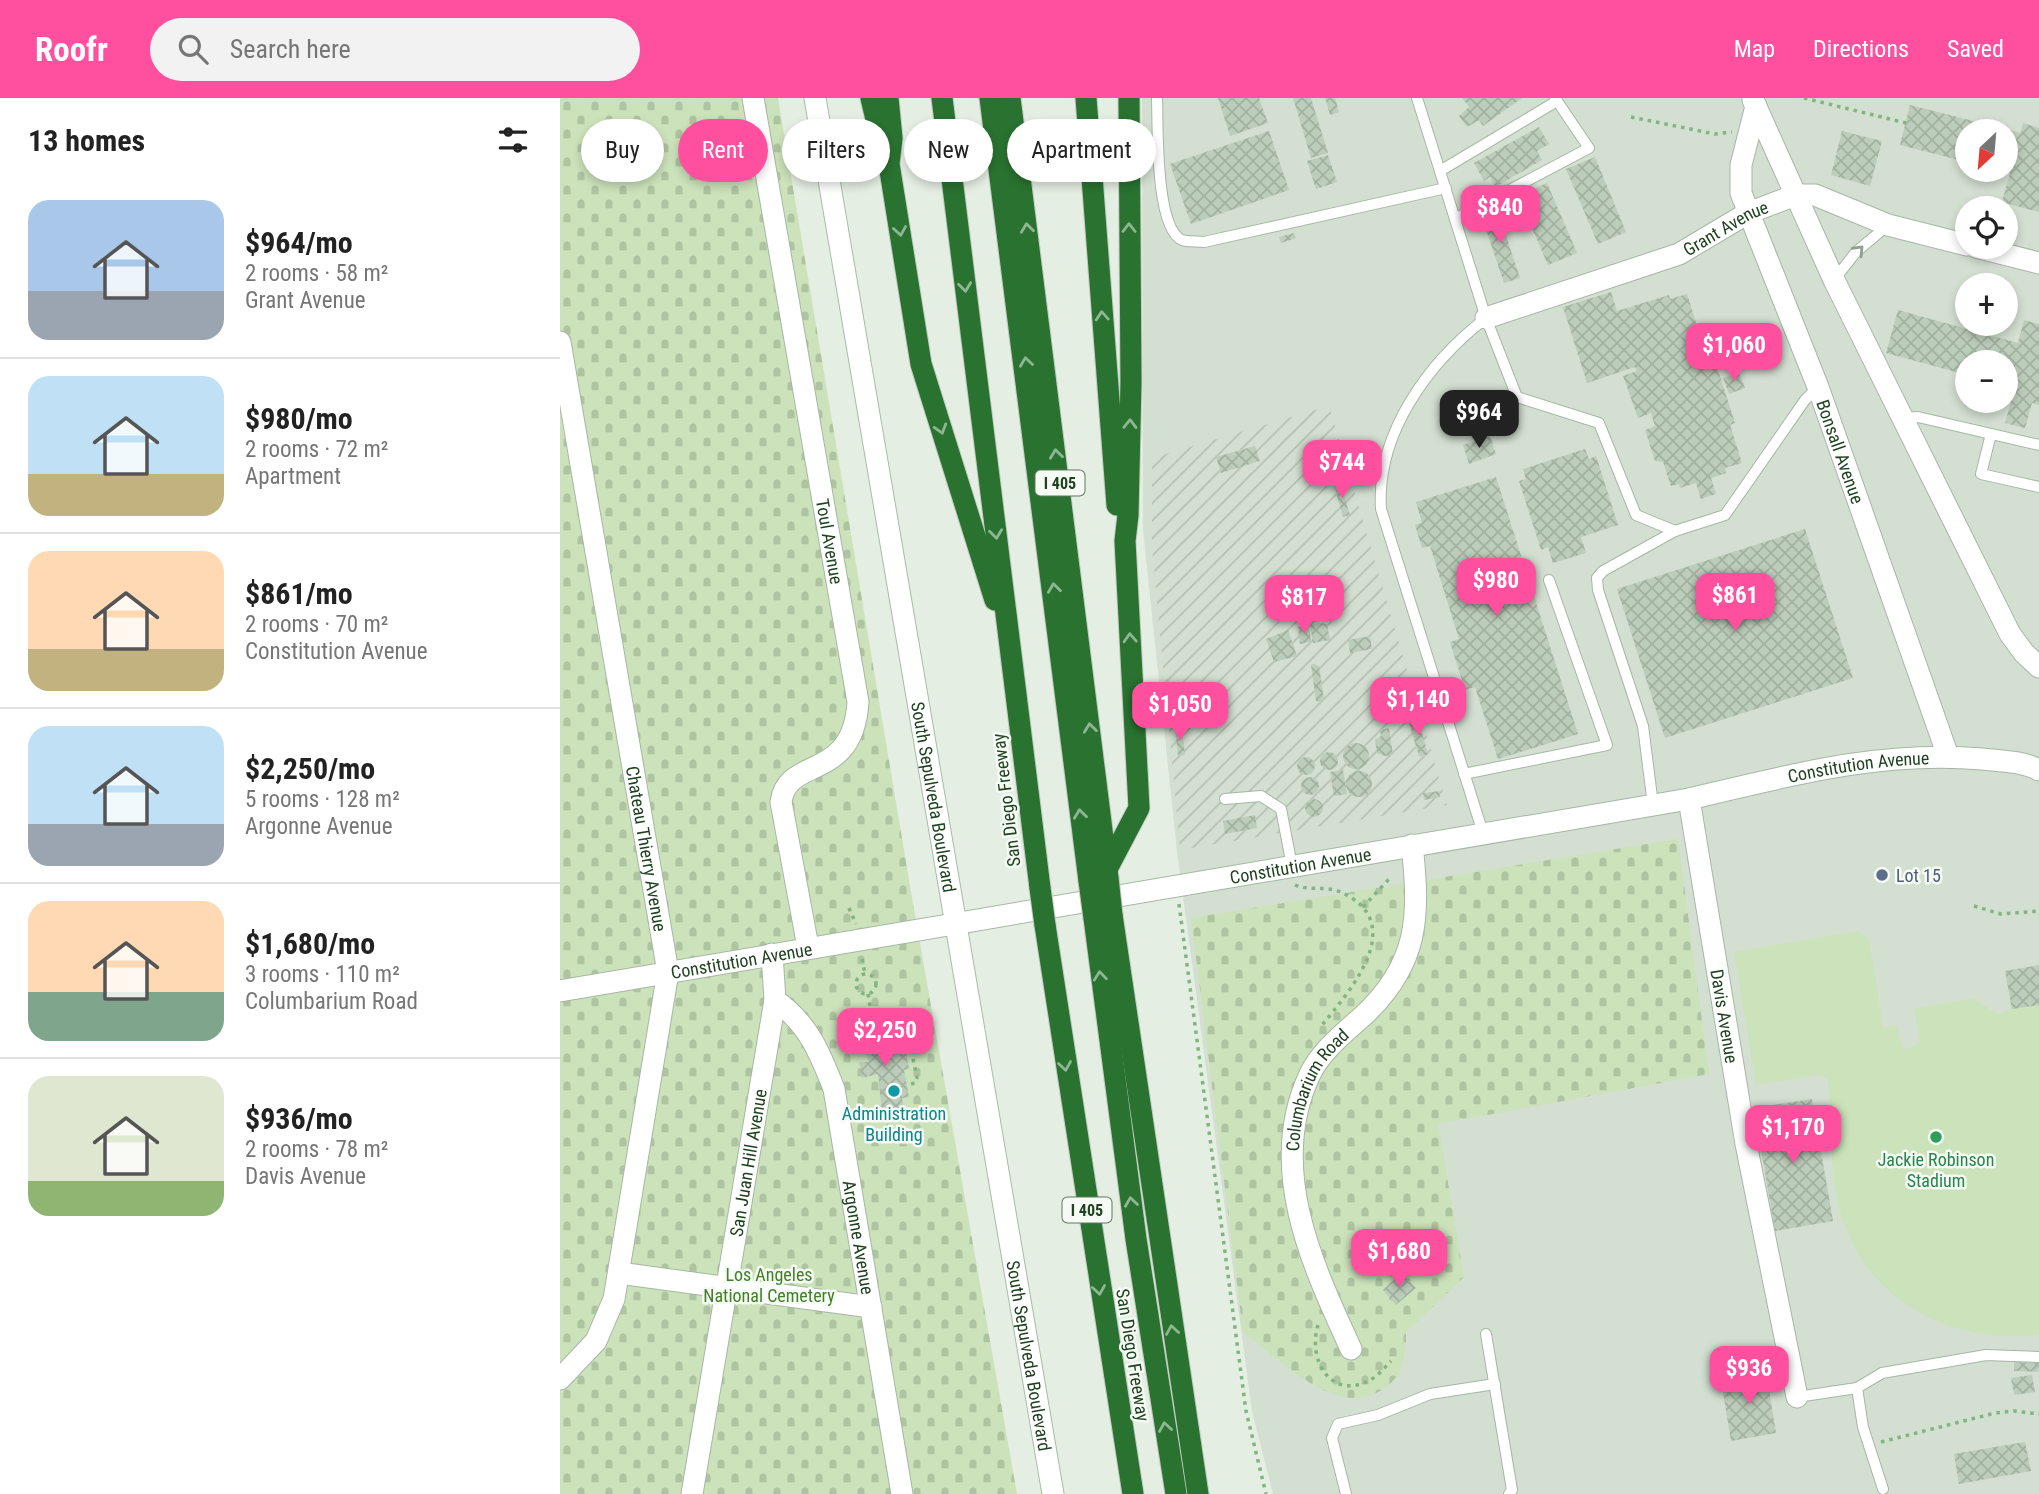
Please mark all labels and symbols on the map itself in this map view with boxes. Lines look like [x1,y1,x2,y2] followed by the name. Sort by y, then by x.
[1955,119,2018,182] north arrow
[1459,186,1541,245] pin: $840
[1679,196,1771,260] street label: Grant Avenue
[1020,222,1035,234] one-way arrow
[1121,223,1137,233] one-way arrow
[892,225,907,237] one-way arrow
[1851,245,1863,258] one-way arrow
[958,281,973,293] one-way arrow
[1095,310,1110,321] one-way arrow
[1677,324,1791,383] pin: $1,060
[1018,356,1033,368] one-way arrow
[1438,390,1520,450] pin: $964
[1813,397,1869,506] street label: Bonsall Avenue
[1123,418,1138,429] one-way arrow
[933,423,948,435] one-way arrow
[1301,440,1383,500] pin: $744
[1049,448,1064,460] one-way arrow
[1036,470,1084,496] road number: I 405
[812,497,848,586] street label: Toul Avenue
[988,528,1003,539] one-way arrow
[1455,559,1537,618] pin: $980
[1694,574,1776,633] pin: $861
[1263,575,1345,635] pin: $817
[1046,582,1061,594] one-way arrow
[1123,632,1138,643] one-way arrow
[1361,678,1475,737] pin: $1,140
[1123,682,1237,742] pin: $1,050
[908,700,961,894] street label: South Sepulveda Boulevard
[1082,723,1097,734] one-way arrow
[987,732,1025,868] street label: San Diego Freeway
[1786,747,1929,786] street label: Constitution Avenue
[622,764,671,933] street label: Chateau Thierry Avenue
[1073,808,1088,820] one-way arrow
[1228,843,1373,887] street label: Constitution Avenue
[1896,865,1941,886] place label: Lot 15
[1874,867,1890,883] marker: Lot 15
[669,938,814,982] street label: Constitution Avenue
[1707,968,1743,1065] street label: Davis Avenue
[1093,970,1108,981] one-way arrow
[828,1009,942,1068] pin: $2,250
[1282,1024,1353,1152] street label: Columbarium Road
[1057,1060,1072,1071] one-way arrow
[886,1083,902,1099] marker: Administration Building
[725,1087,770,1238] street label: San Juan Hill Avenue
[842,1103,946,1145] place label: Administration Building
[1736,1105,1850,1165] pin: $1,170
[1928,1129,1944,1145] marker: Jackie Robinson Stadium
[1878,1149,1994,1191] place label: Jackie Robinson Stadium
[839,1179,879,1296] street label: Argonne Avenue
[1124,1196,1139,1208] one-way arrow
[1063,1198,1112,1222] road number: I 405
[1342,1230,1456,1289] pin: $1,680
[1003,1259,1056,1453] street label: South Sepulveda Boulevard
[703,1264,835,1306] park label: Los Angeles National Cemetery
[1091,1285,1106,1296] one-way arrow
[1112,1287,1154,1423] street label: San Diego Freeway
[1165,1324,1180,1336] one-way arrow
[1708,1346,1790,1406] pin: $936
[1158,1421,1173,1432] one-way arrow

